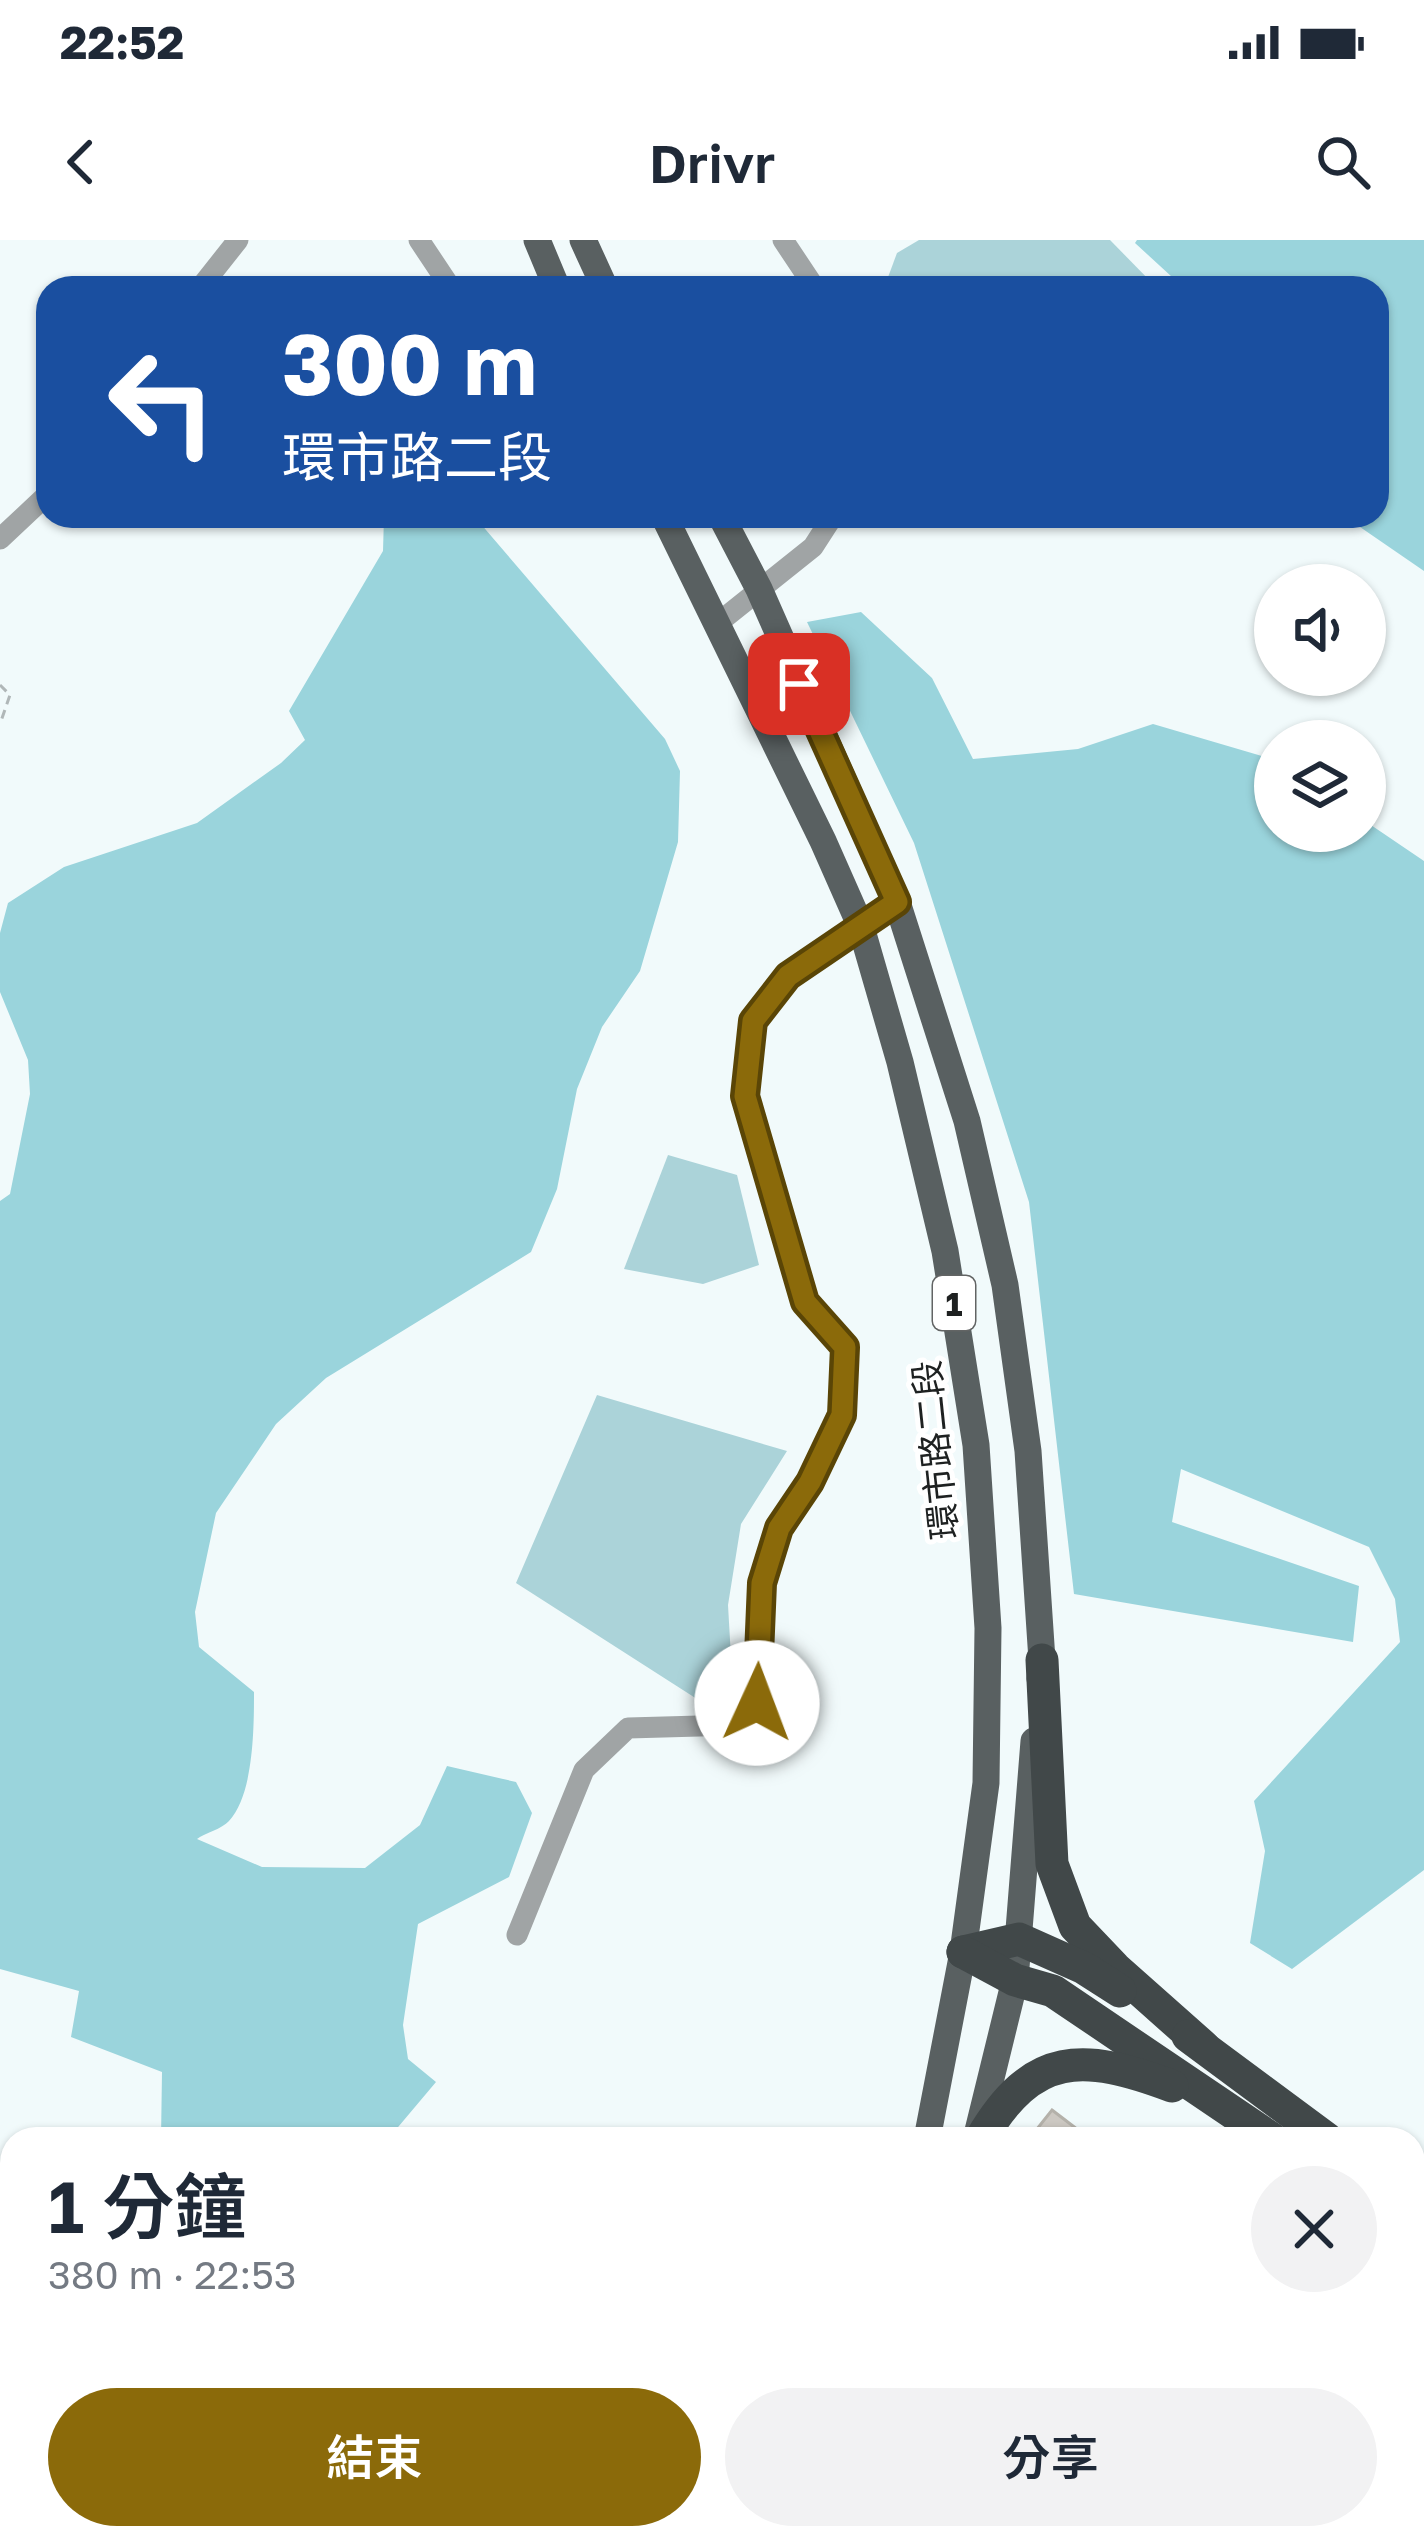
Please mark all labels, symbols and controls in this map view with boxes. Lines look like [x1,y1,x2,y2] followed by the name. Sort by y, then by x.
[60,15,184,69] text: 22:52
[48,129,114,195] icon: back
[1310,129,1376,195] icon: search
[649,130,775,195] text: Drivr
[282,313,537,413] text: 300 m
[84,324,240,480] icon: left
[282,424,552,489] text: 環市路二段
[1254,564,1386,852] map controls
[1254,564,1386,696] button: sound
[748,633,850,735] pin
[766,651,832,717] icon: arrive
[1254,720,1386,852] button: layers
[933,1276,975,1330] road number: 1
[904,1358,966,1542] street label: 環市路二段
[694,1640,820,1766] position arrow
[48,2162,246,2249] text: 1 分鐘
[1251,2166,1377,2292] button: close
[48,2251,297,2298] text: 380 m · 22:53
[48,2388,701,2526] button: 結束
[725,2388,1377,2526] button: 分享

